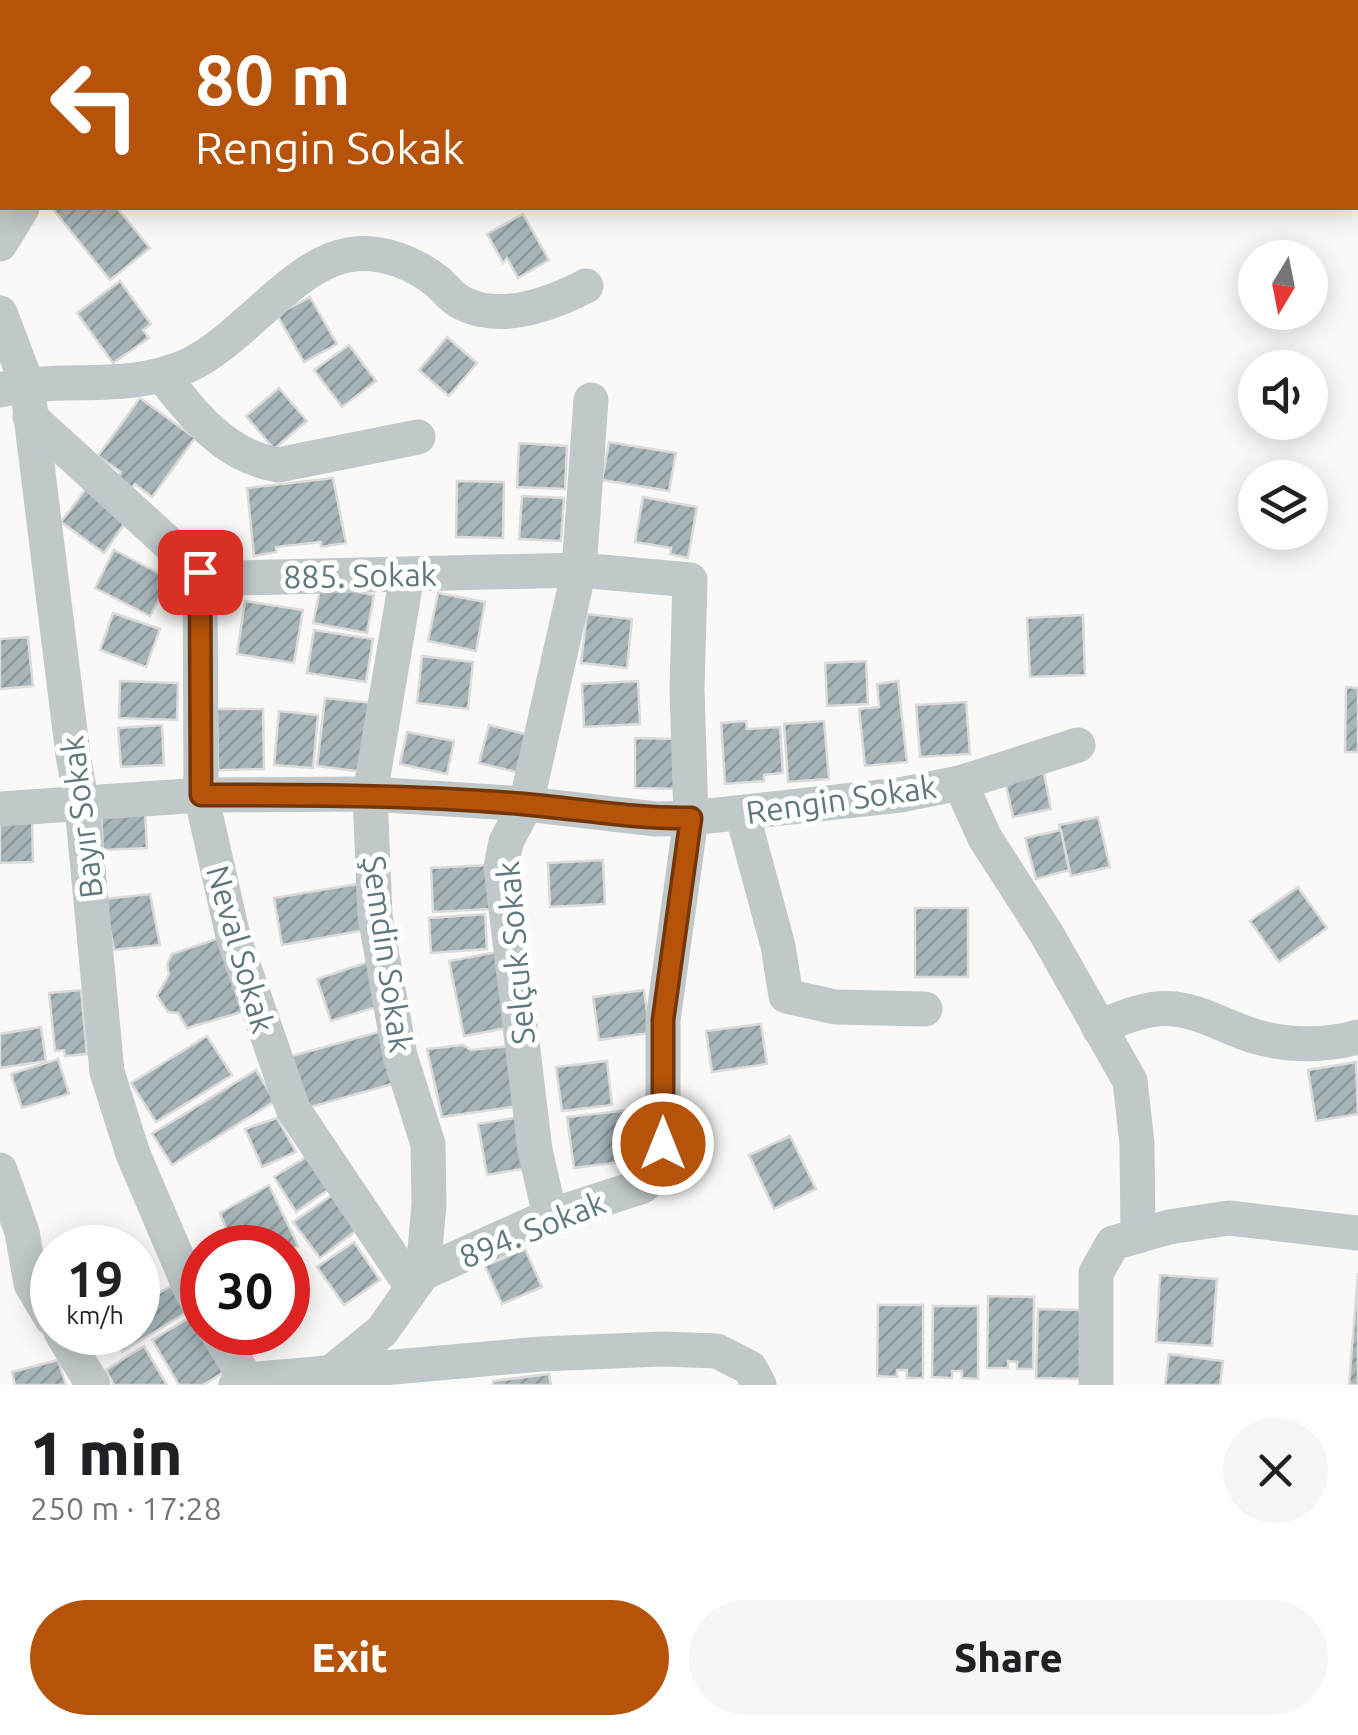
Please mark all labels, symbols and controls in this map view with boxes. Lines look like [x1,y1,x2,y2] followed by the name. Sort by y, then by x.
[30,40,160,170] icon: left
[195,40,351,118] text: 80 m
[195,122,465,173] text: Rengin Sokak
[1238,240,1328,330] north arrow
[1238,240,1328,550] map controls
[1238,350,1328,440] button: sound
[1238,460,1328,550] button: layers
[158,530,243,615] pin
[173,545,228,600] icon: arrive
[283,556,437,594] street label: 885. Sokak
[53,734,109,900] street label: Bayır Sokak
[744,768,938,830] street label: Rengin Sokak
[356,853,420,1055] street label: Şemdin Sokak
[489,860,541,1046] street label: Selçuk Sokak
[200,861,282,1037] street label: Neval Sokak
[611,1092,715,1196] position arrow
[454,1184,610,1274] street label: 894. Sokak
[180,1225,310,1355] speed limit sign: 30
[67,1250,123,1306] text: 19
[66,1301,124,1329] text: km/h
[1223,1418,1328,1523] button: close
[30,1419,183,1486] text: 1 min
[30,1490,222,1526] text: 250 m · 17:28
[30,1600,669,1715] button: Exit
[689,1600,1328,1715] button: Share

